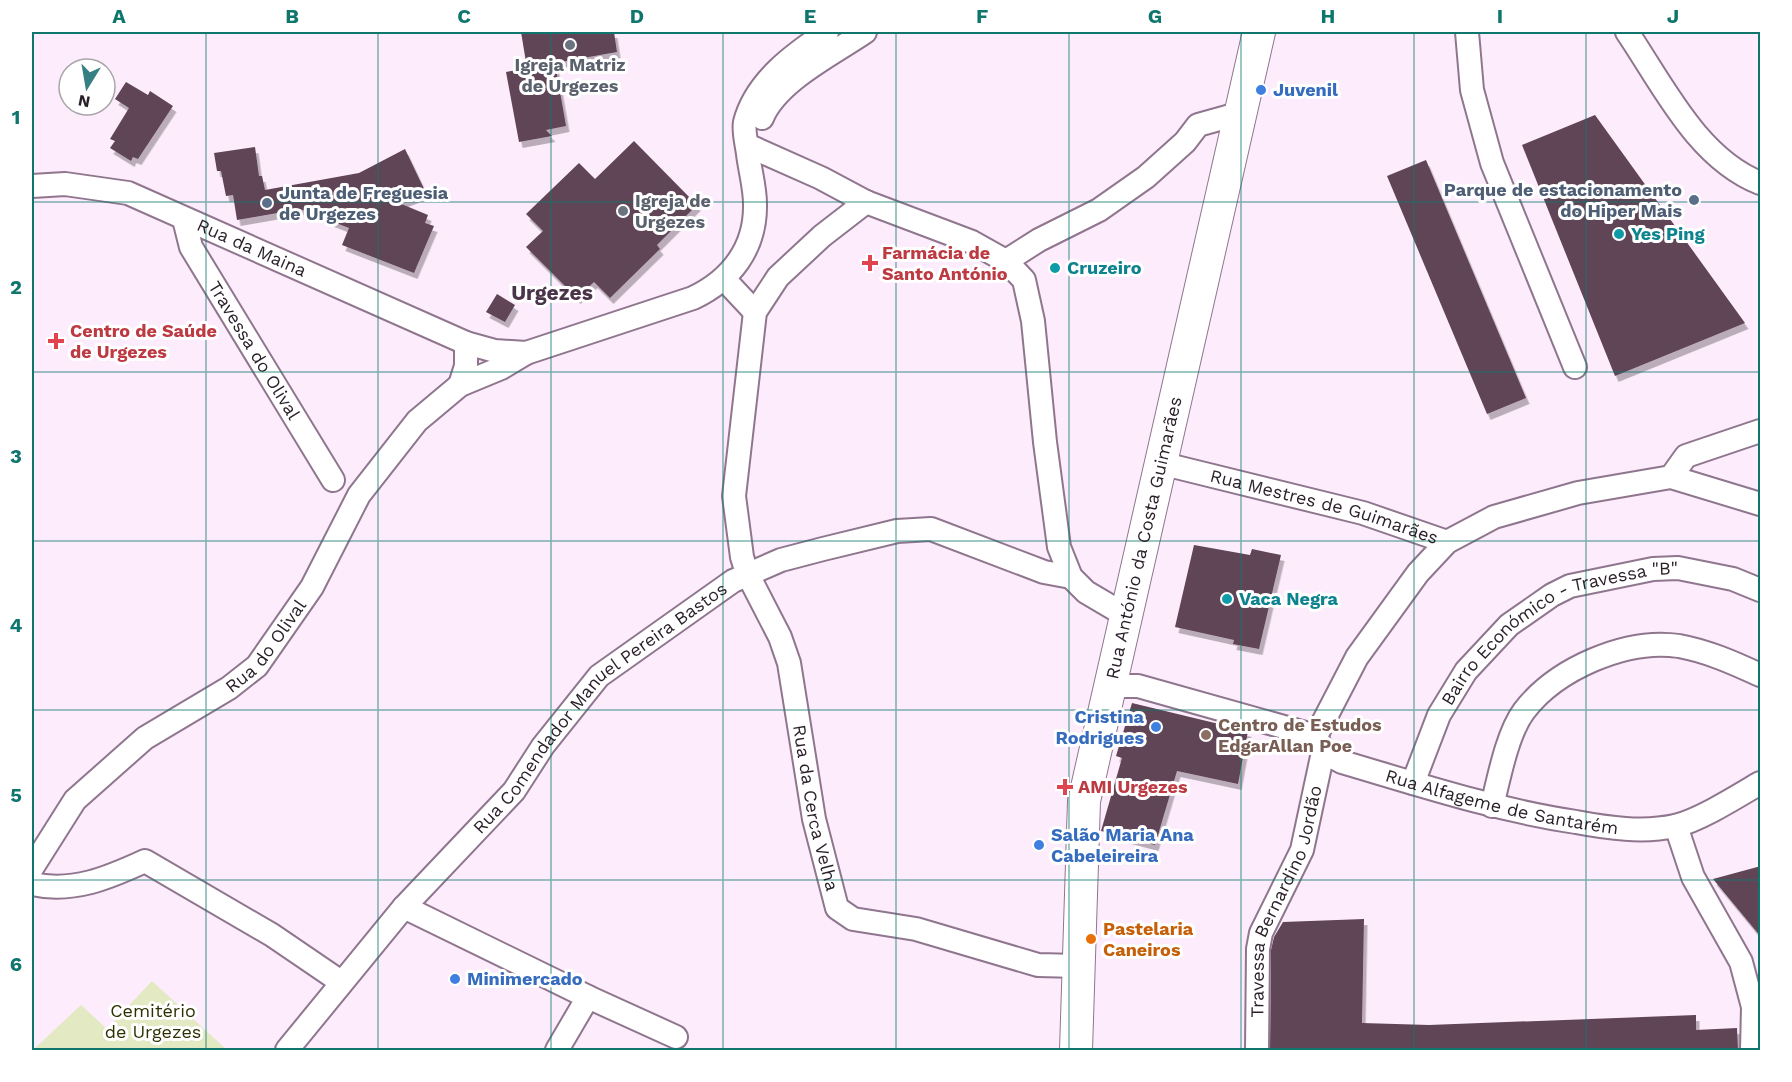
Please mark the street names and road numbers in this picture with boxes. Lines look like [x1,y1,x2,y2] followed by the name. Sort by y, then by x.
[194,214,310,281] street label: Rua da Maina
[204,277,305,424] street label: Travessa do Olival
[1101,394,1186,681] street label: Rua António da Costa Guimarães
[1208,465,1441,548] street label: Rua Mestres de Guimarães
[1437,557,1679,709] street label: Bairro Económico - Travessa "B"
[468,578,731,838] street label: Rua Comendador Manuel Pereira Bastos
[221,595,310,697] street label: Rua do Olival
[789,723,843,893] street label: Rua da Cerca Velha
[1383,765,1620,838] street label: Rua Alfageme de Santarém
[1246,783,1326,1018] street label: Travessa Bernardino Jordão

